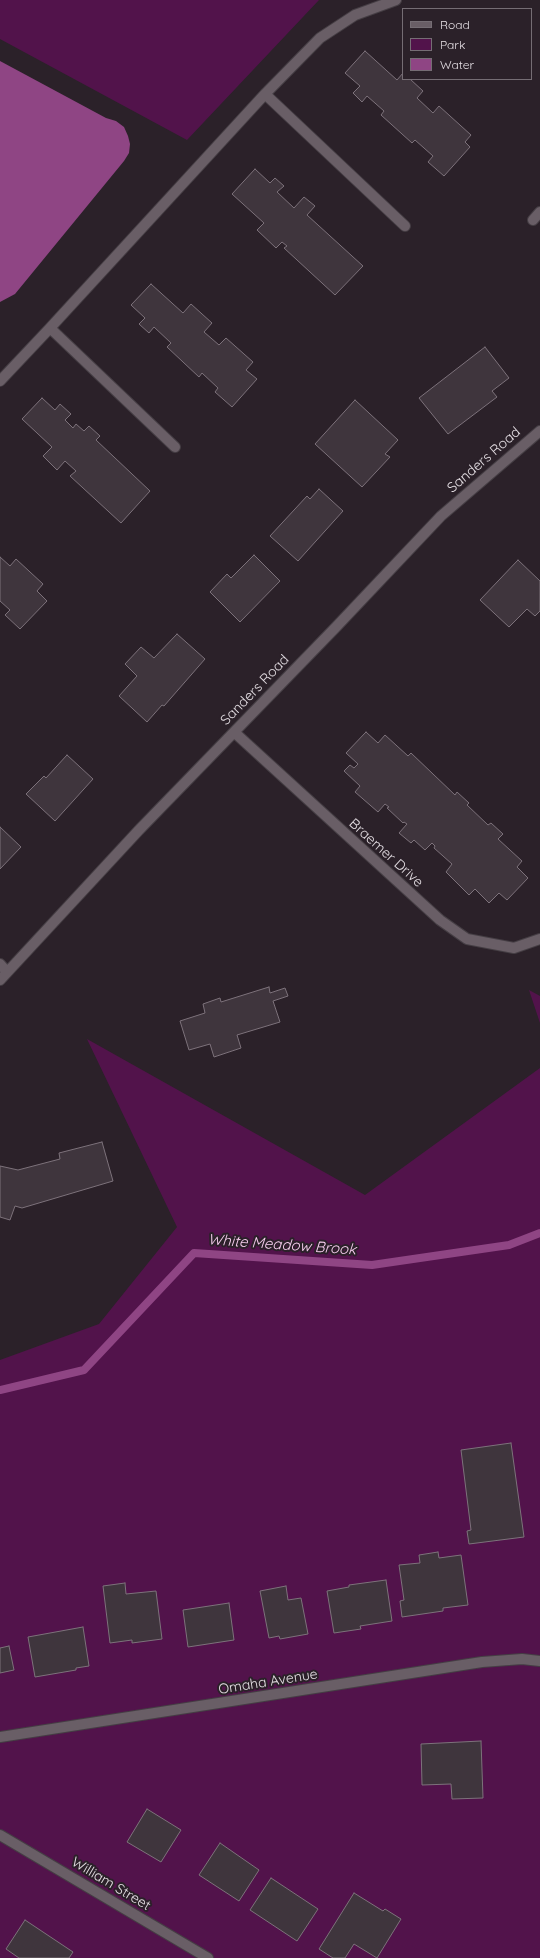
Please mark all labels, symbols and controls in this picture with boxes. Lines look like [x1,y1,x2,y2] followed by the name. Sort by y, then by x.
[402,8,532,80] legend
[440,17,470,32] text: Road
[440,37,465,52] text: Park
[440,57,474,72] text: Water
[444,424,524,496] street label: Sanders Road
[217,651,293,729] street label: Sanders Road
[345,815,427,891] street label: Braemer Drive
[207,1231,357,1259] water label: White Meadow Brook
[217,1666,319,1698] street label: Omaha Avenue
[68,1854,154,1914] street label: William Street

